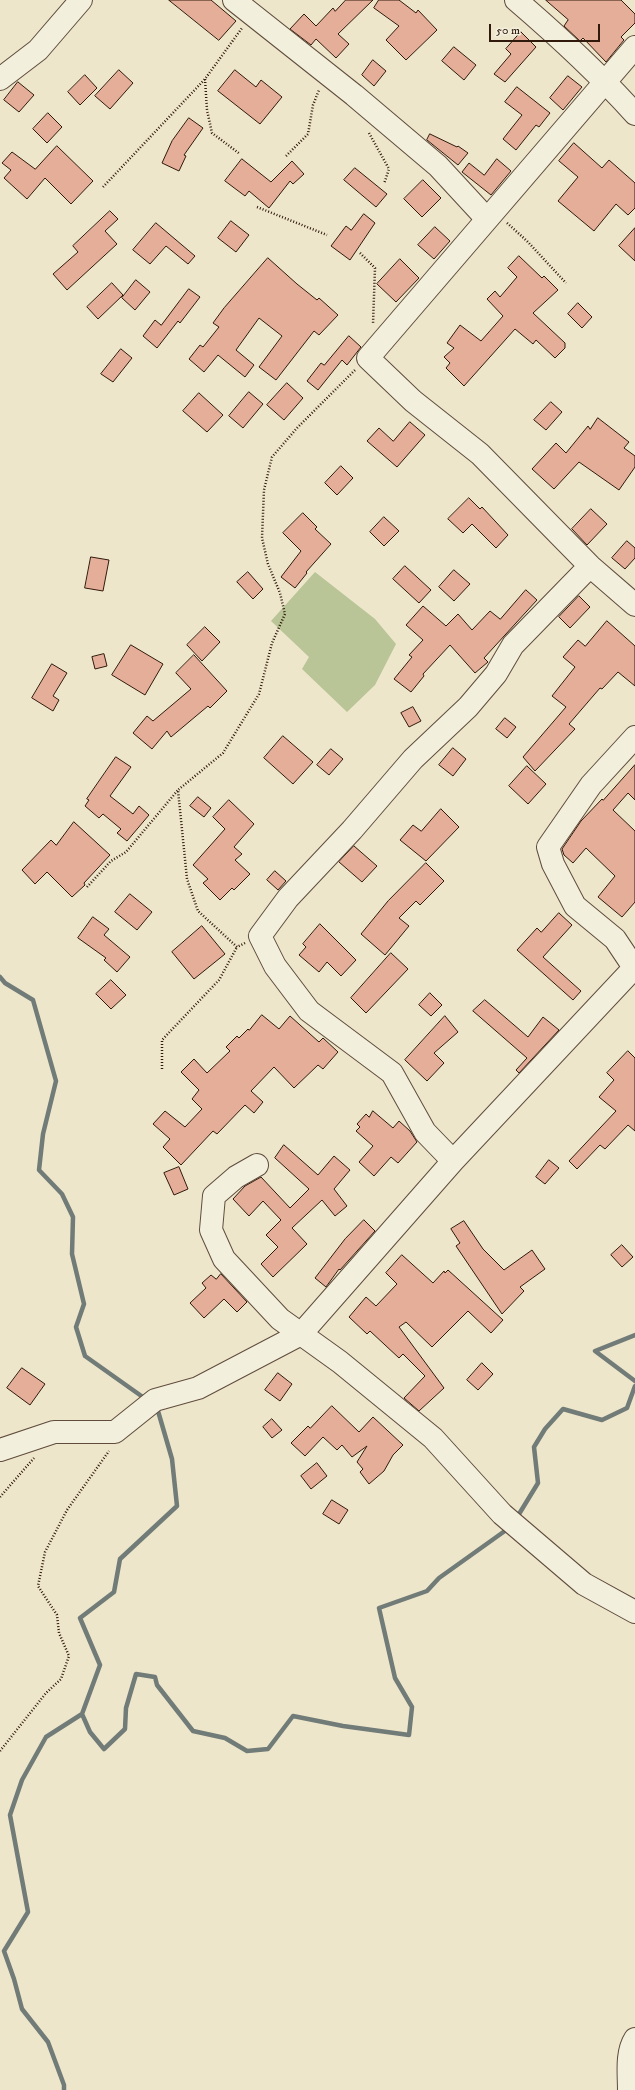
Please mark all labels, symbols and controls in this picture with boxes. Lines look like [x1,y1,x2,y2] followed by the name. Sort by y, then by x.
[491,16,602,42] scale bar
[496,23,520,38] text: 50 m

